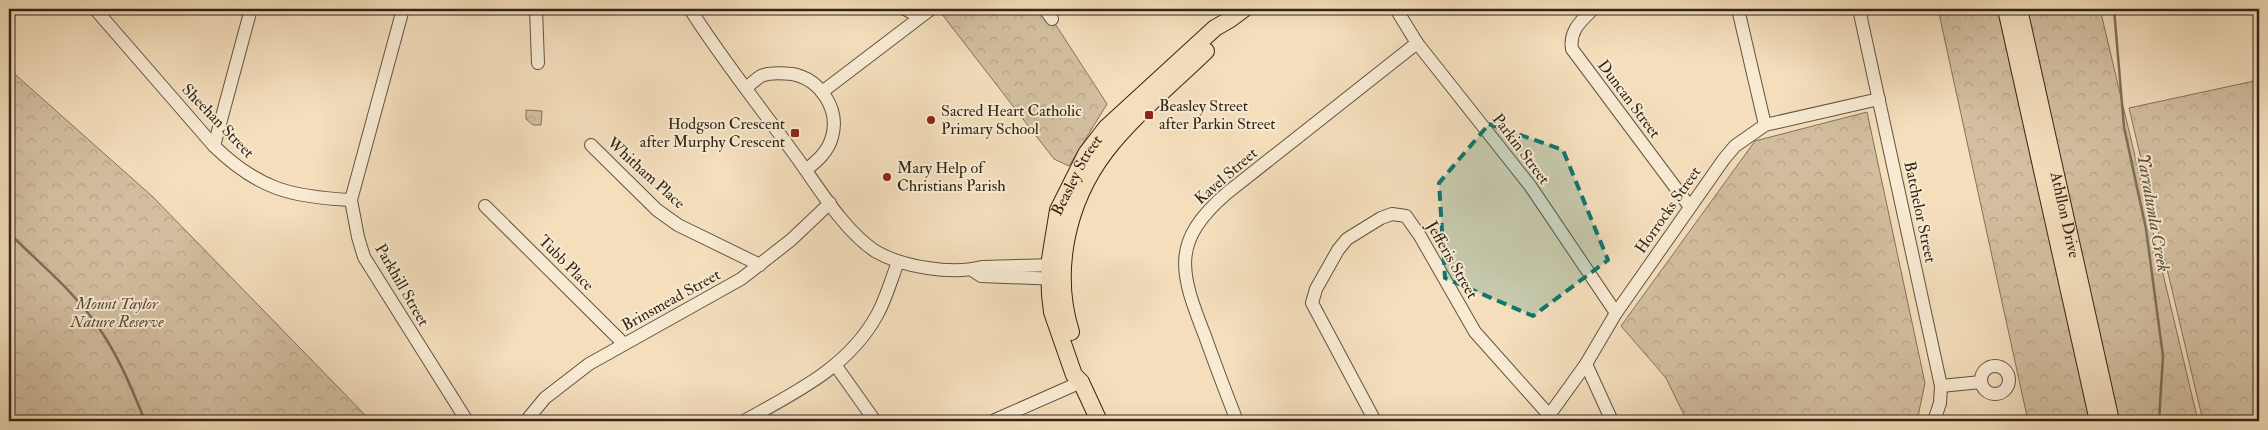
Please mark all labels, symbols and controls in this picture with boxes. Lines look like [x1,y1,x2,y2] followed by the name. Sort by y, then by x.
[1593,56,1665,142] street label: Duncan Street
[178,80,258,162] street label: Sheehan Street
[1159,96,1276,134] place label: Beasley Street after Parkin Street
[941,101,1082,139] place label: Sacred Heart Catholic Primary School
[1143,109,1155,121] marker: Beasley Street after Parkin Street
[1488,110,1554,188] street label: Parkin Street
[640,114,785,153] place label: Hodgson Crescent after Murphy Crescent
[925,114,937,126] marker: Sacred Heart Catholic Primary School
[789,127,801,139] marker: Hodgson Crescent after Murphy Crescent
[1047,131,1107,219] street label: Beasley Street
[602,132,689,213] street label: Whitham Place
[1190,143,1262,209] street label: Kavel Street
[2131,152,2175,274] water label: Yarralumla Creek
[897,158,1006,196] place label: Mary Help of Christians Parish
[1899,159,1941,265] street label: Batchelor Street
[1631,163,1705,257] street label: Horrocks Street
[2045,169,2084,260] street label: Athllon Drive
[881,171,893,183] marker: Mary Help of Christians Parish
[1420,217,1482,303] street label: Jefferis Street
[534,231,598,295] street label: Tubb Place
[370,240,434,330] street label: Parkhill Street
[618,265,724,335] street label: Brinsmead Street
[70,294,164,332] park label: Mount Taylor Nature Reserve

